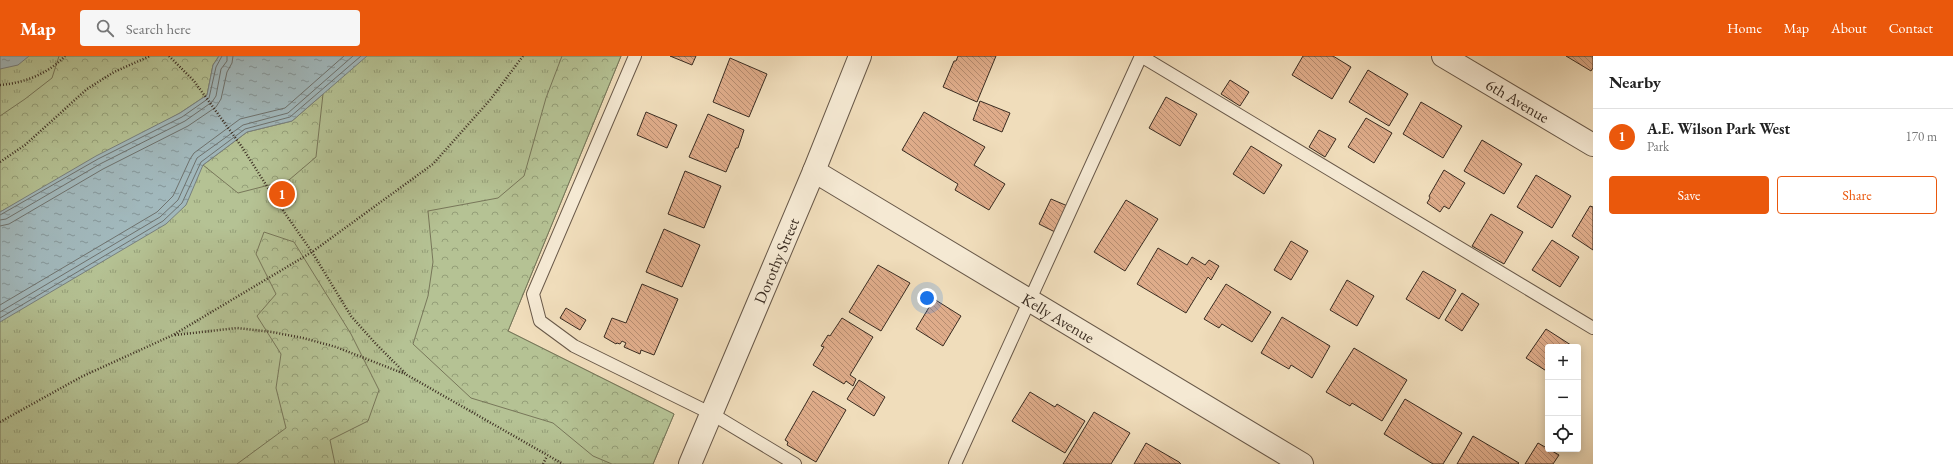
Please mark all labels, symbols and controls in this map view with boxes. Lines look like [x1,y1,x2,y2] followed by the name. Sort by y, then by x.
[80,10,360,46] search box
[20,16,56,41] text: Map
[94,17,116,39] icon: search
[126,19,191,38] text: Search here
[1727,19,1762,37] text: Home
[1784,19,1809,37] text: Map
[1831,19,1867,37] text: About
[1889,19,1933,37] text: Contact
[1609,71,1661,93] text: Nearby
[1482,73,1553,127] street label: 6th Avenue
[1647,119,1790,138] text: A.E. Wilson Park West
[1619,128,1625,145] text: 1
[1906,128,1937,145] text: 170 m
[1647,138,1669,155] text: Park
[1609,176,1769,214] button: Save
[1777,176,1937,214] button: Share
[269,179,295,209] pin: 1
[749,214,804,307] street label: Dorothy Street
[917,288,937,308] your location
[1018,288,1098,348] street label: Kelly Avenue
[1545,344,1581,452] map controls
[1545,344,1581,380] button: +
[1545,380,1581,416] button: −
[1545,416,1581,452] button: locate

